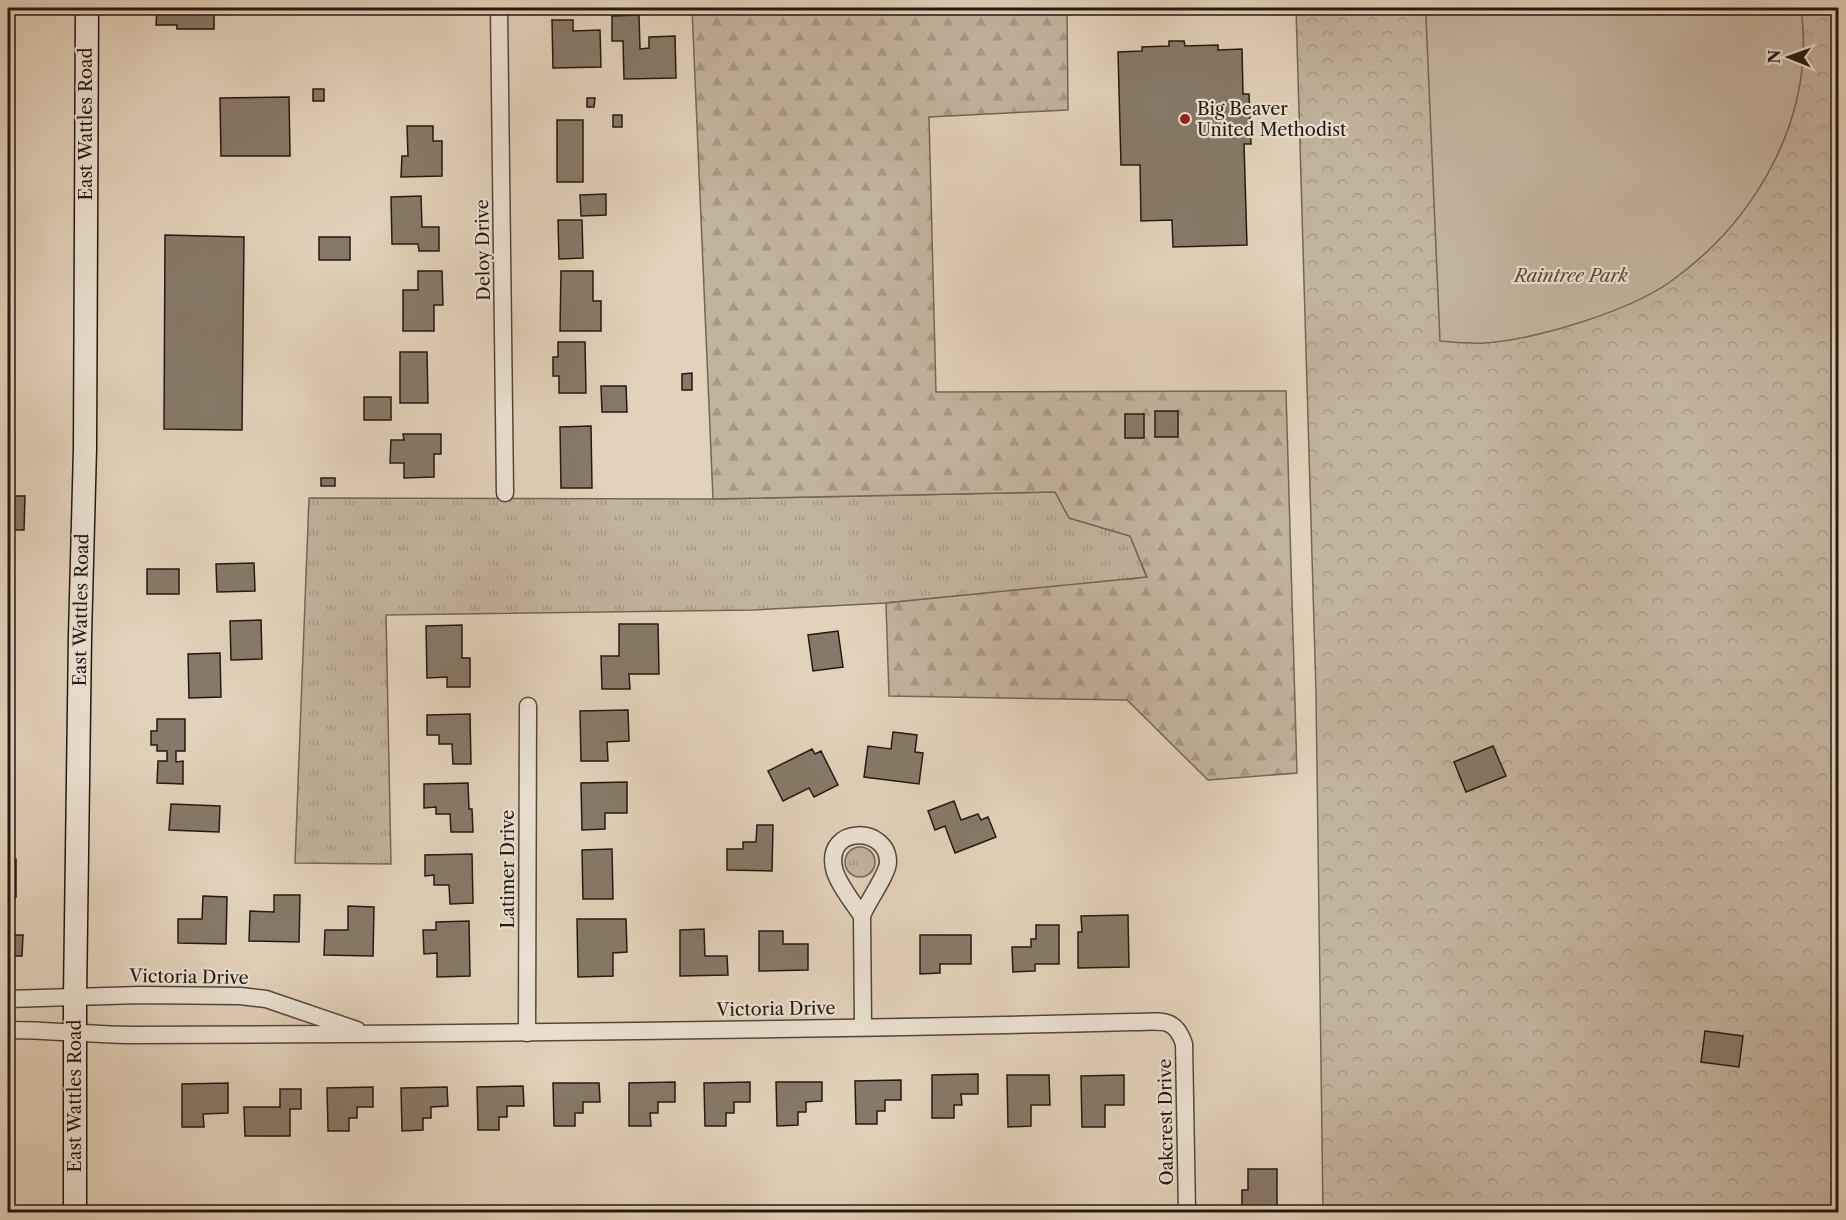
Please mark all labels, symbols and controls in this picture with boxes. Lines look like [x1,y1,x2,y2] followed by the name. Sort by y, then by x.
[1759,27,1819,87] north arrow
[75,47,97,201] street label: East Wattles Road
[1764,50,1784,64] text: N
[1197,98,1347,141] place label: Big Beaver United Methodist
[1178,112,1192,126] marker: Big Beaver United Methodist
[471,199,495,301] street label: Deloy Drive
[1512,265,1628,287] park label: Raintree Park
[69,533,93,687] street label: East Wattles Road
[497,810,519,928] street label: Latimer Drive
[128,965,249,989] street label: Victoria Drive
[715,997,836,1021] street label: Victoria Drive
[64,1019,86,1173] street label: East Wattles Road
[1154,1058,1178,1186] street label: Oakcrest Drive

